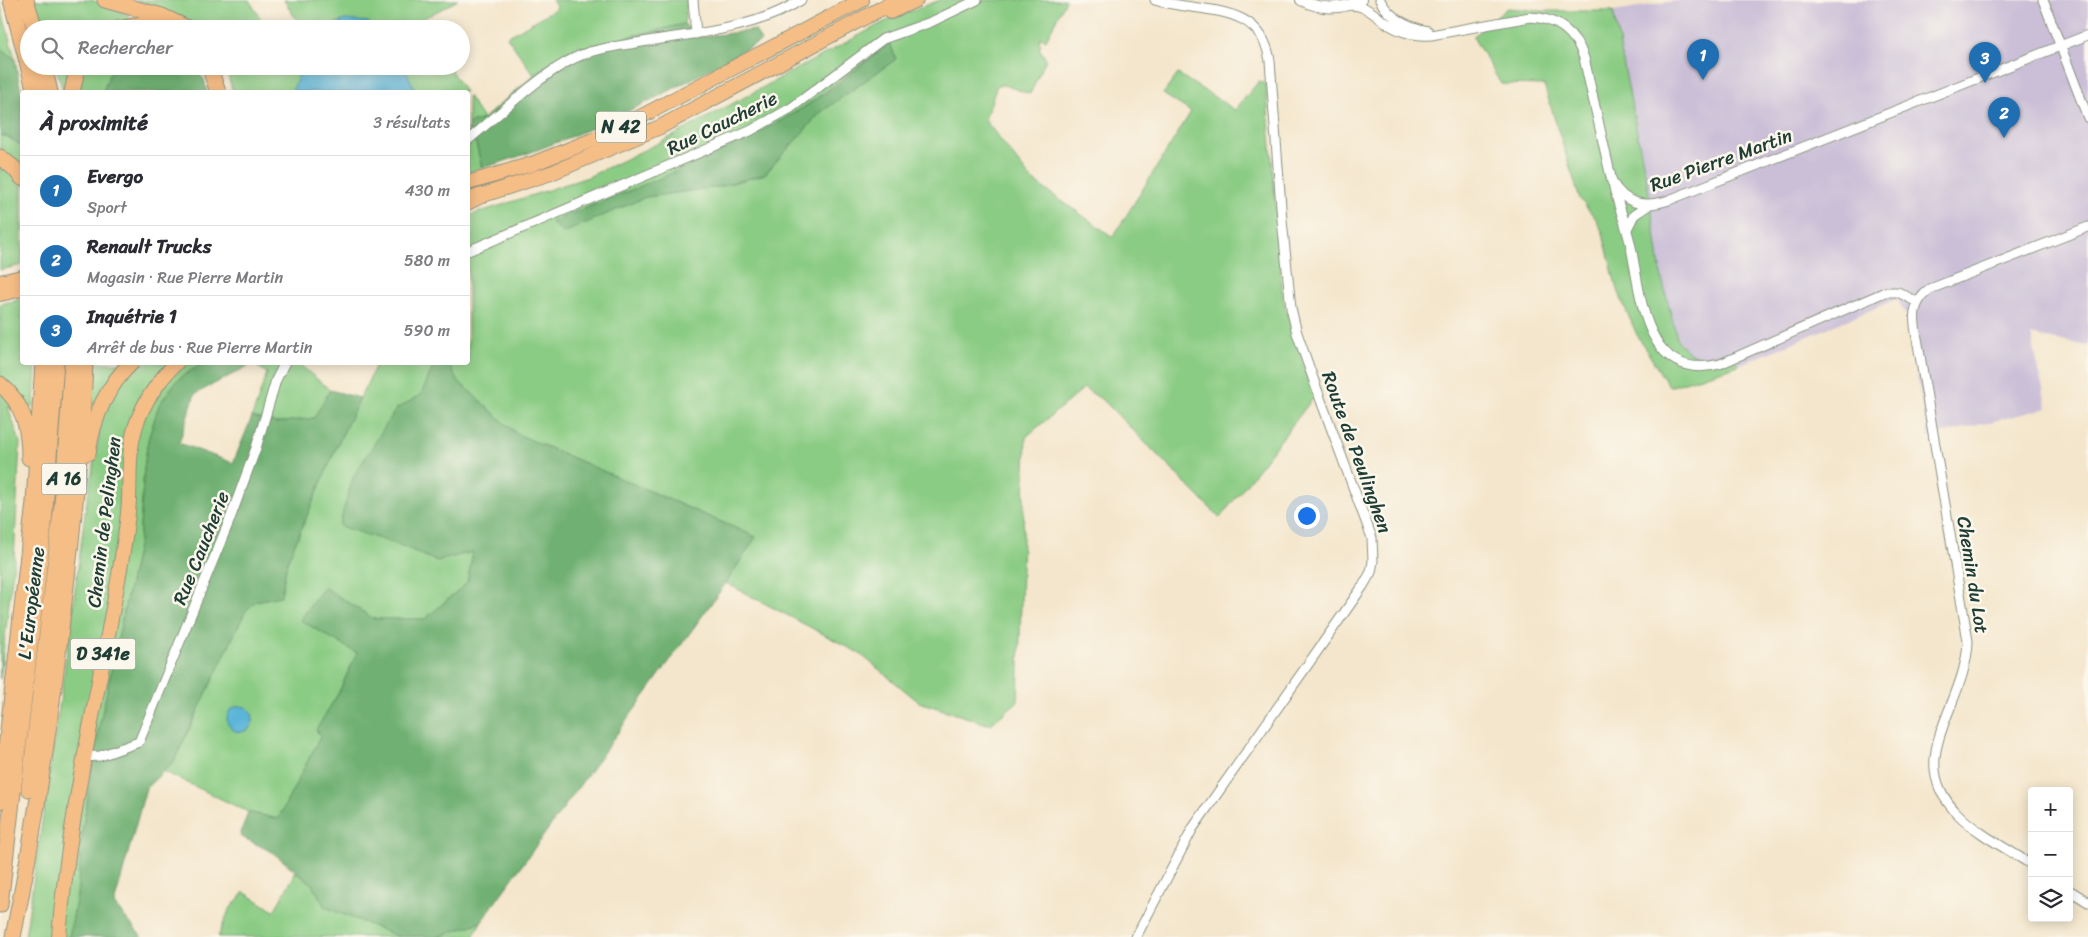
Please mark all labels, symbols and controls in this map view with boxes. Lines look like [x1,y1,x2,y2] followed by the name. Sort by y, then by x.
[20,20,470,75] search box
[78,31,173,64] text: Rechercher
[38,34,66,62] icon: search
[1687,39,1719,80] pin: 1
[1969,42,2001,83] pin: 3
[661,82,783,164] street label: Rue Caucherie
[1988,97,2020,138] pin: 2
[40,104,148,142] text: À proximité
[373,108,450,137] text: 3 résultats
[596,111,646,142] road number: N 42
[1645,119,1797,201] street label: Rue Pierre Martin
[87,160,143,193] text: Evergo
[53,176,59,205] text: 1
[405,176,450,205] text: 430 m
[87,193,127,222] text: Sport
[87,230,211,263] text: Renault Trucks
[51,246,61,275] text: 2
[404,246,450,275] text: 580 m
[87,263,283,292] text: Magasin · Rue Pierre Martin
[87,300,177,333] text: Inquétrie 1
[52,316,60,345] text: 3
[404,316,450,345] text: 590 m
[87,333,312,362] text: Arrêt de bus · Rue Pierre Martin
[1312,366,1402,538] street label: Route de Peulinghen
[77,435,131,609] street label: Chemin de Pelinghen
[42,464,86,494] road number: A 16
[163,486,239,610] street label: Rue Caucherie
[1294,503,1320,529] your location
[1947,514,1999,636] street label: Chemin du Lot
[8,545,54,661] street label: L'Européenne
[70,639,136,670] road number: D 341e
[2028,787,2073,922] map controls
[2028,787,2073,832] button: +
[2028,832,2073,877] button: −
[2028,877,2073,922] button: layers

